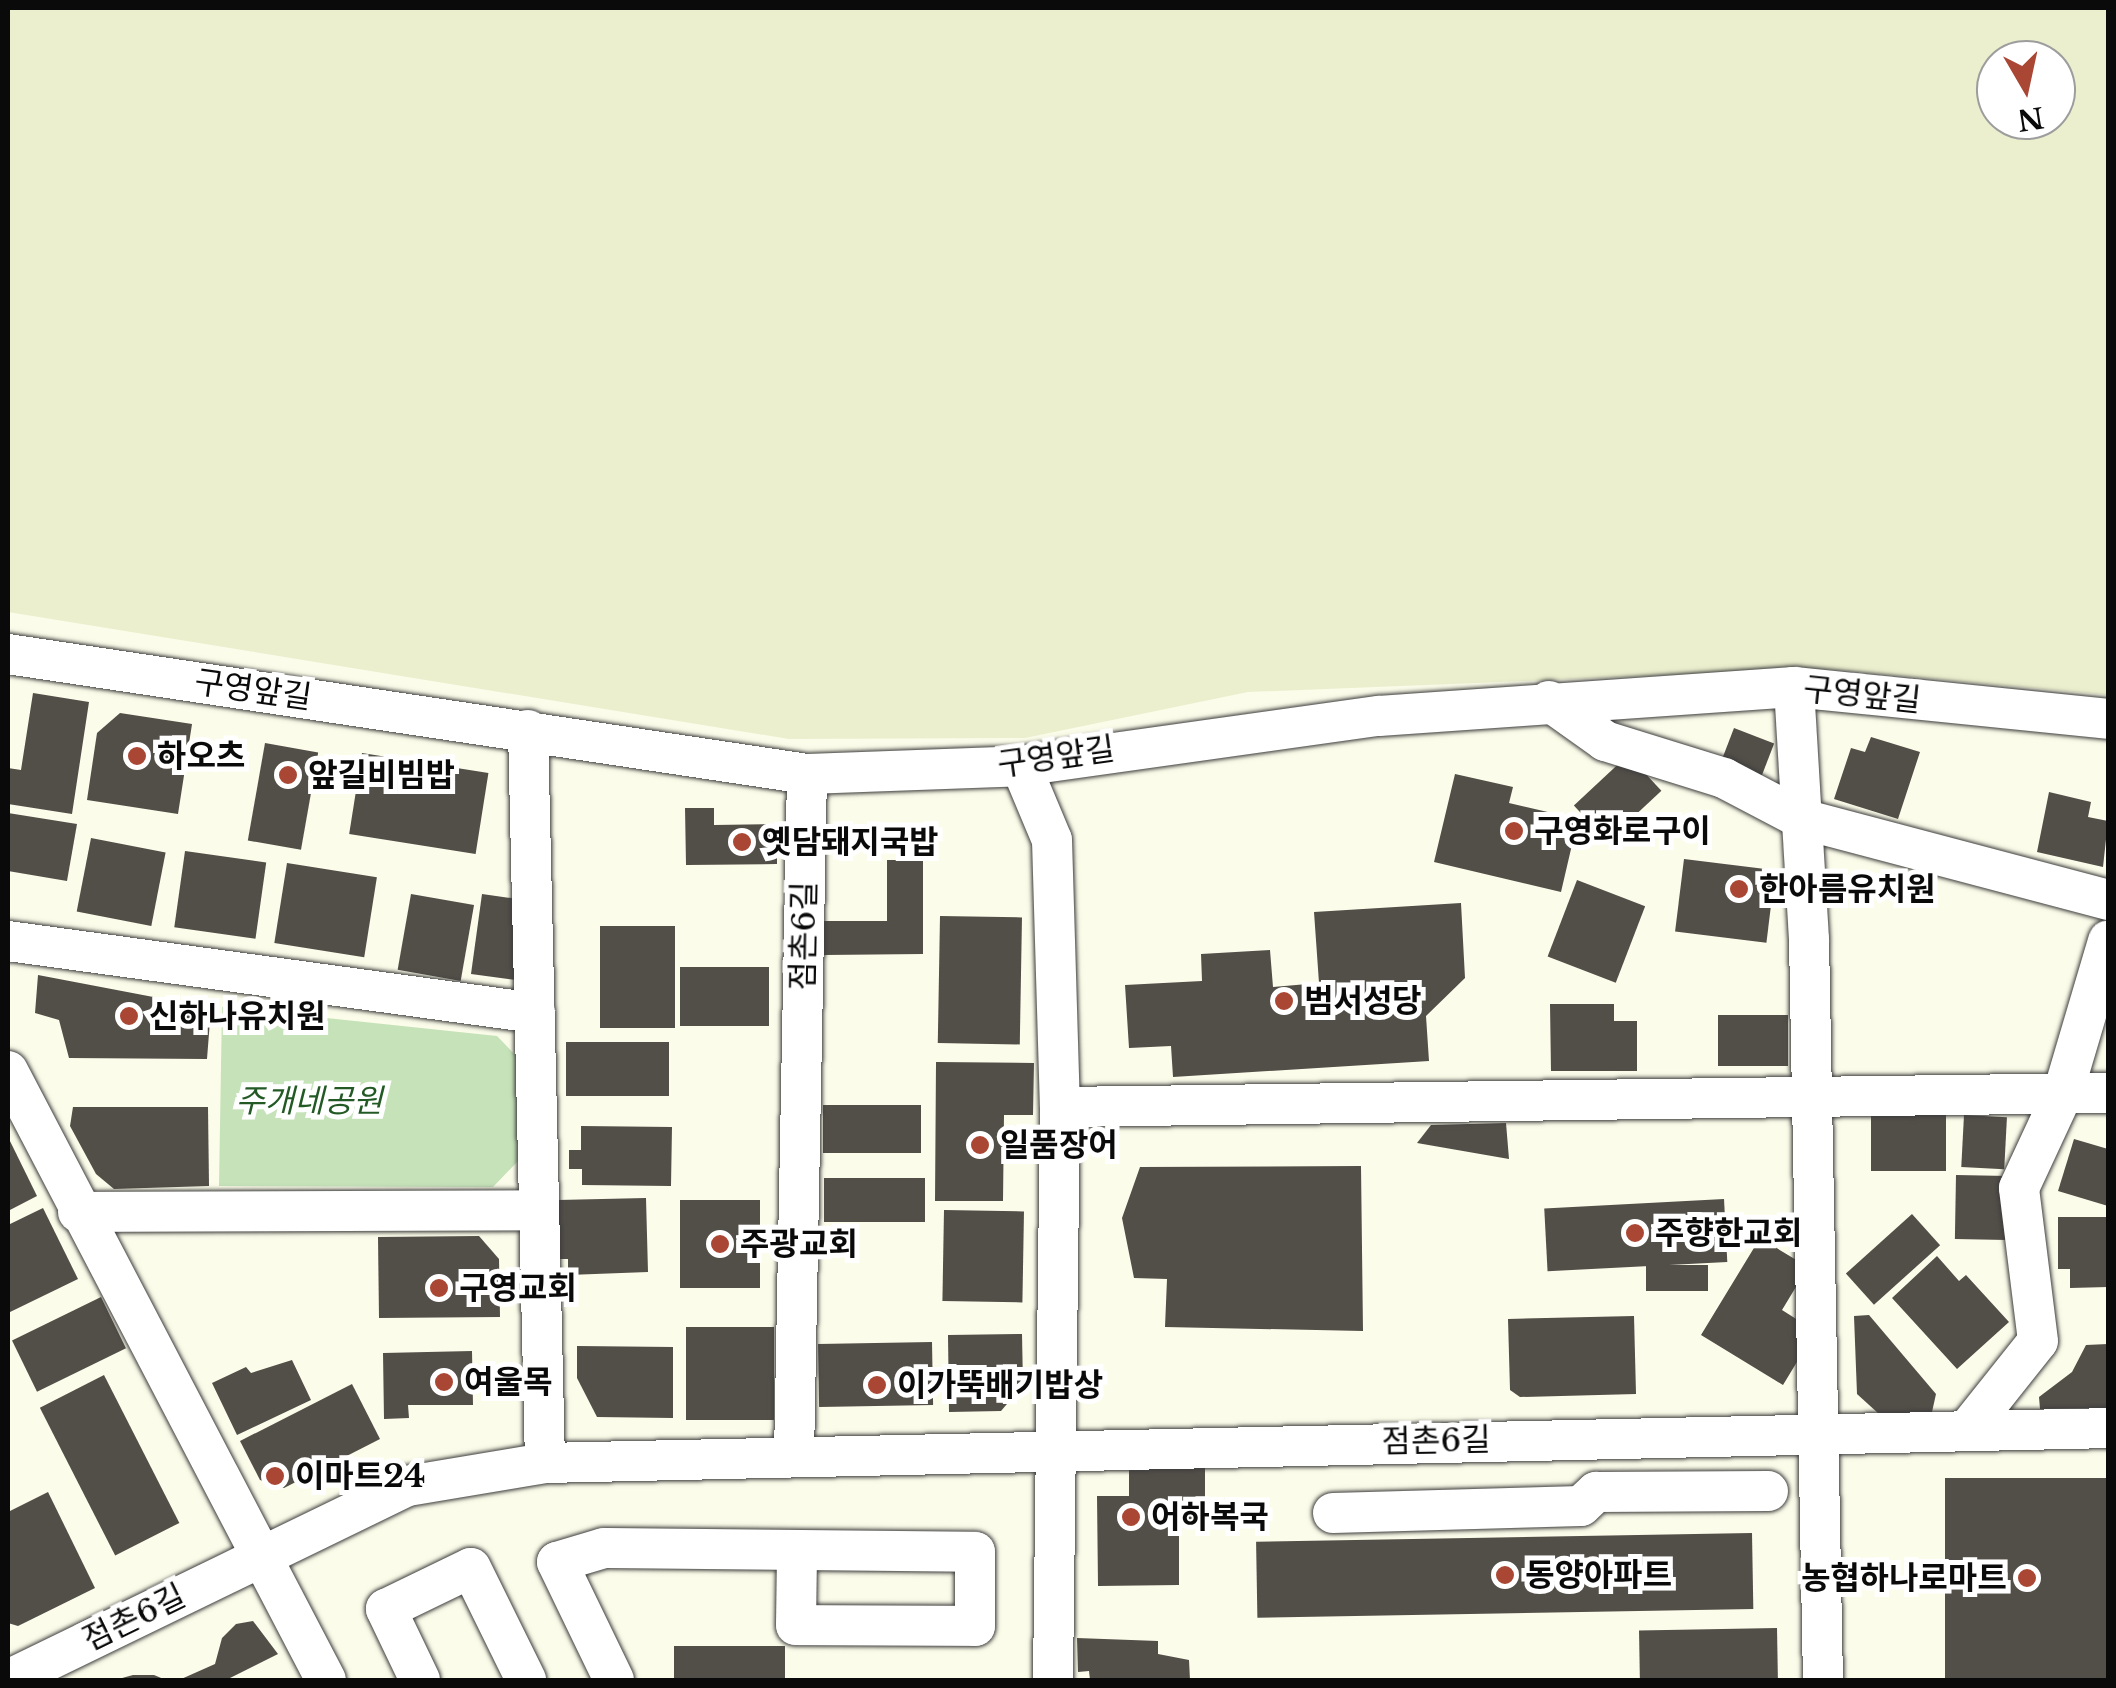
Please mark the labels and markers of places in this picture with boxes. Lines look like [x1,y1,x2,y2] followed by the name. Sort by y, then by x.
[157,737,245,775] place label: 하오츠
[126,745,148,767] marker: 하오츠
[308,756,455,794] place label: 앞길비빔밥
[277,764,299,786] marker: 앞길비빔밥
[1534,812,1711,850] place label: 구영화로구이
[1503,820,1525,842] marker: 구영화로구이
[762,823,939,861] place label: 옛담돼지국밥
[731,831,753,853] marker: 옛담돼지국밥
[1759,870,1936,908] place label: 한아름유치원
[1728,878,1750,900] marker: 한아름유치원
[1304,982,1422,1020] place label: 범서성당
[1273,990,1295,1012] marker: 범서성당
[149,997,326,1035] place label: 신하나유치원
[118,1005,140,1027] marker: 신하나유치원
[1000,1126,1118,1164] place label: 일품장어
[969,1134,991,1156] marker: 일품장어
[1655,1214,1802,1252] place label: 주향한교회
[1624,1222,1646,1244] marker: 주향한교회
[740,1225,858,1263] place label: 주광교회
[709,1233,731,1255] marker: 주광교회
[459,1269,577,1307] place label: 구영교회
[428,1277,450,1299] marker: 구영교회
[464,1363,552,1401] place label: 여울목
[897,1366,1103,1404] place label: 이가뚝배기밥상
[433,1371,455,1393] marker: 여울목
[866,1374,888,1396] marker: 이가뚝배기밥상
[295,1457,425,1495] place label: 이마트24
[264,1465,286,1487] marker: 이마트24
[1151,1498,1269,1536] place label: 어하복국
[1120,1506,1142,1528] marker: 어하복국
[1525,1556,1672,1594] place label: 동양아파트
[1801,1559,2007,1597] place label: 농협하나로마트
[1494,1564,1516,1586] marker: 동양아파트
[2016,1567,2038,1589] marker: 농협하나로마트

